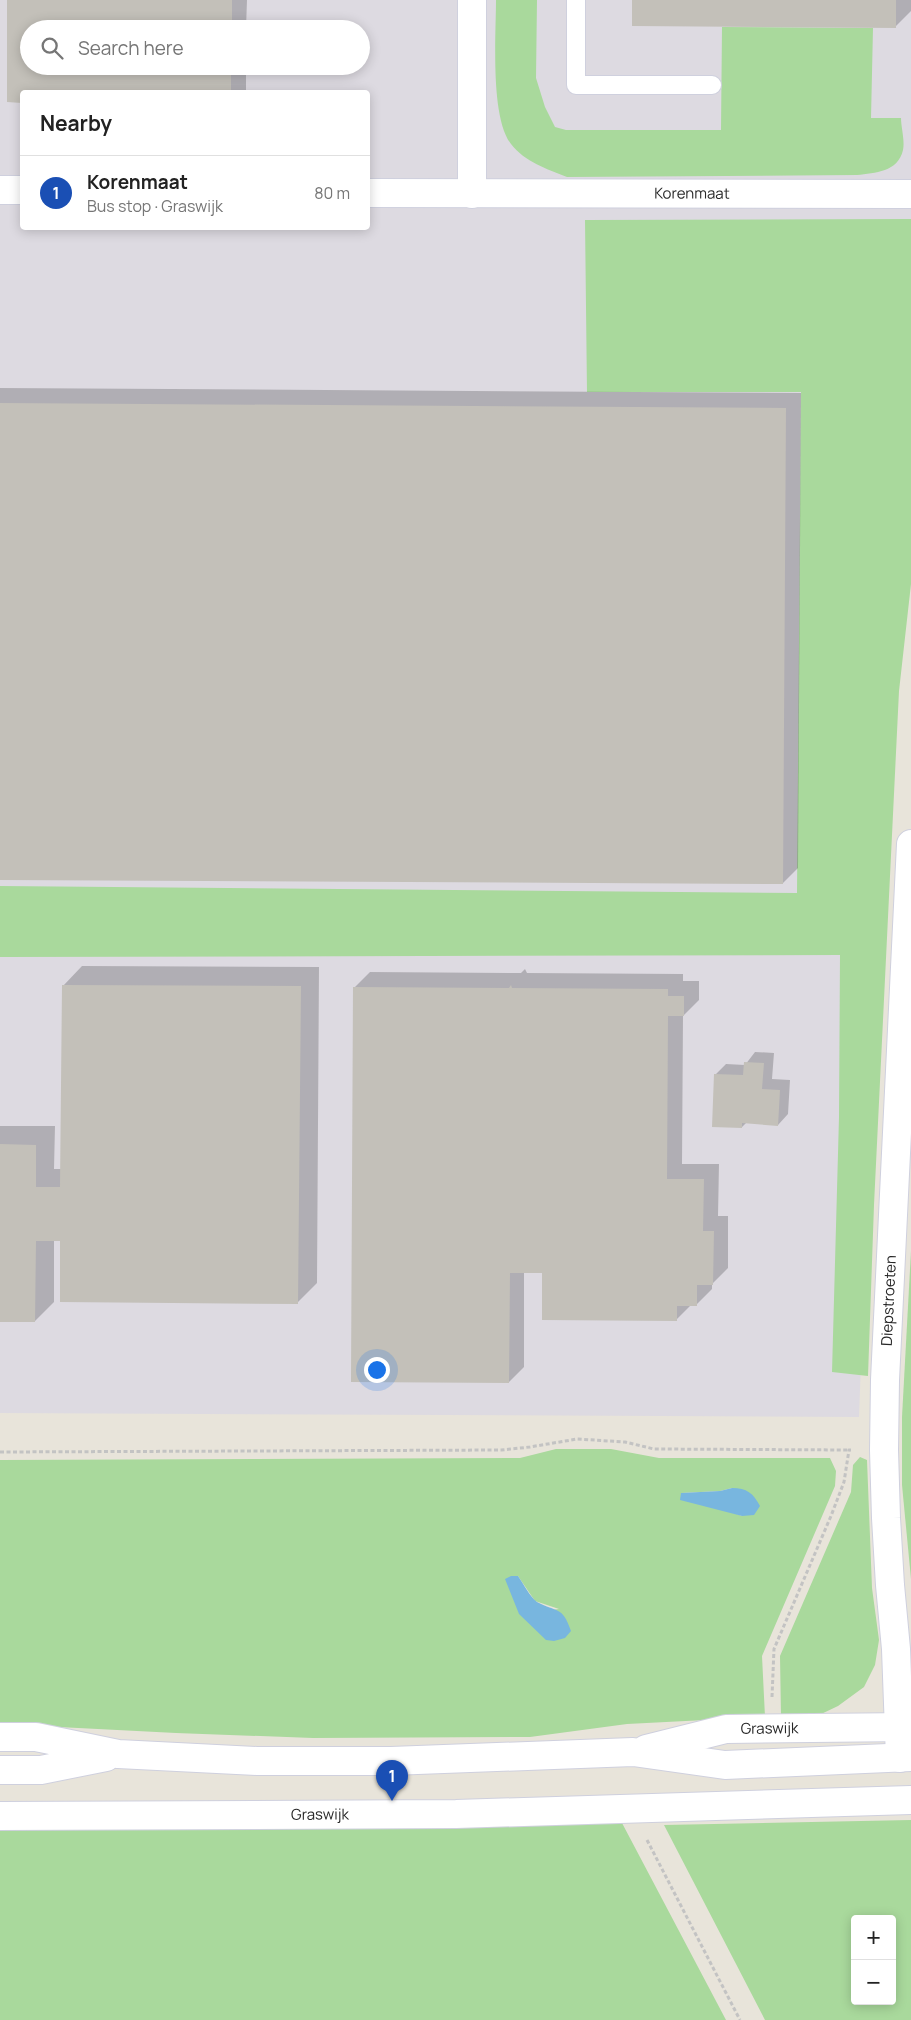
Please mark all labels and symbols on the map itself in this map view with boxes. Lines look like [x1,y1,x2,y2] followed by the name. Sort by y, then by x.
[654,183,730,204] street label: Korenmaat
[876,1255,901,1347] street label: Diepstroeten
[364,1357,390,1383] your location
[740,1717,799,1739] street label: Graswijk
[376,1760,408,1801] pin: 1
[291,1803,350,1825] street label: Graswijk

